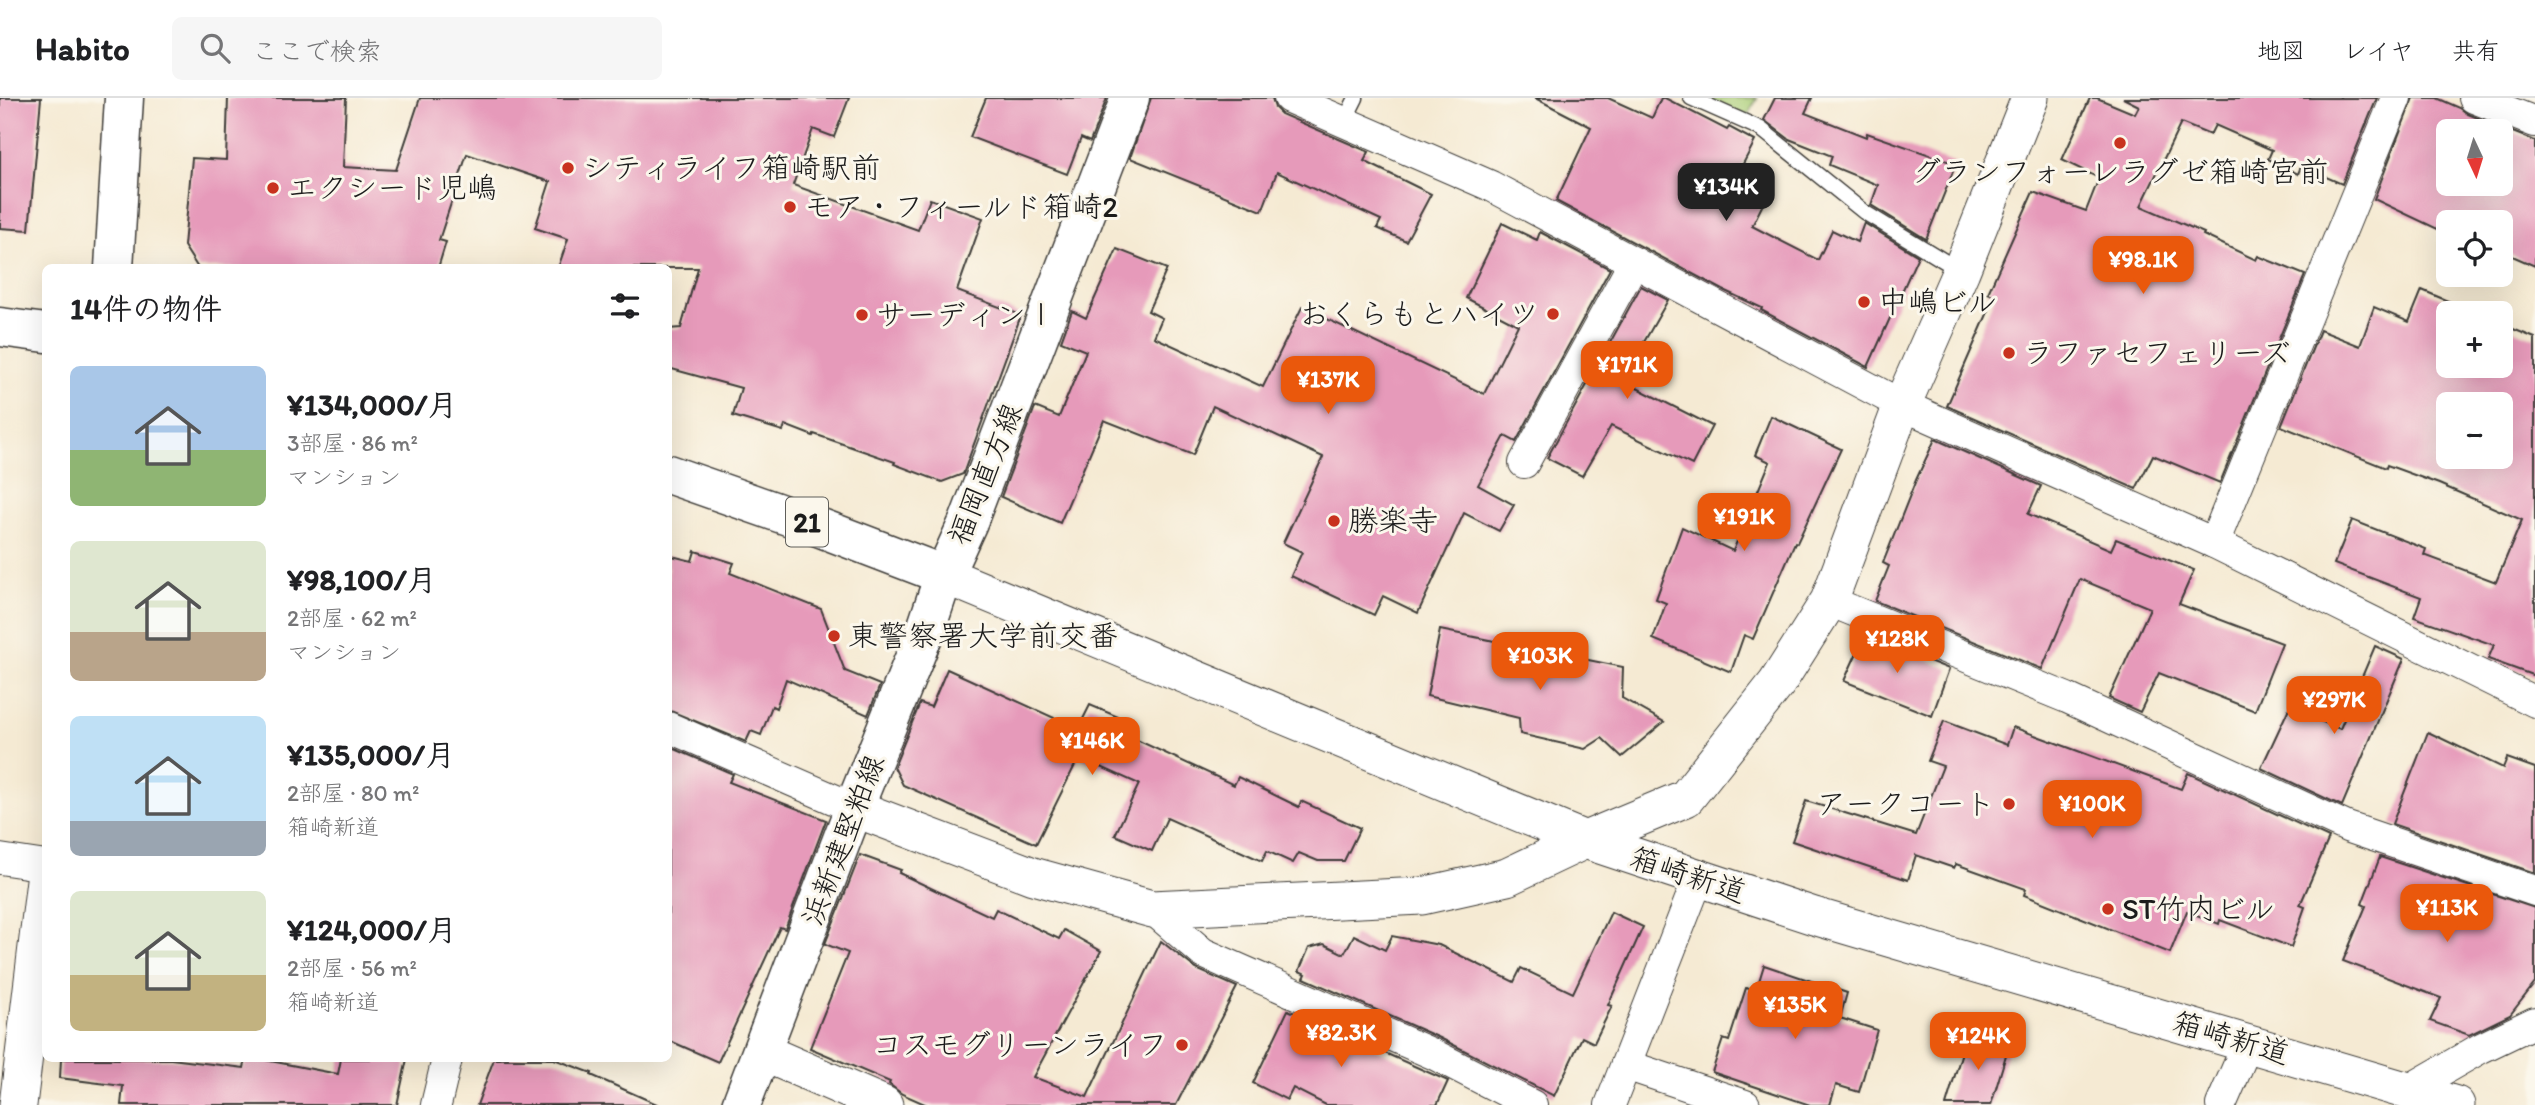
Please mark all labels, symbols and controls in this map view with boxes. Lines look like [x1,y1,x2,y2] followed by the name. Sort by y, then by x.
[172,17,662,80] search box
[35,29,130,68] text: Habito
[196,29,234,67] icon: search
[252,35,382,67] text: ここで検索
[2257,36,2305,65] text: 地図
[2343,36,2414,65] text: レイヤ
[2452,36,2500,65] text: 共有
[2436,119,2513,196] north arrow
[2436,119,2513,469] map controls
[2112,135,2128,151] marker: グランフォーレラグゼ箱崎宮前
[582,149,881,186] place label: シティライフ箱崎駅前
[1911,153,2329,190] place label: グランフォーレラグゼ箱崎宮前
[560,160,576,176] marker: シティライフ箱崎駅前
[1677,164,1775,223] pin: ¥134K
[287,169,497,206] place label: エクシード児嶋
[1694,172,1758,200] text: ¥134K
[265,180,281,196] marker: エクシード児嶋
[804,188,1118,225] place label: モア・フィールド箱崎2
[782,199,798,215] marker: モア・フィールド箱崎2
[2436,210,2513,287] button: locate
[2086,236,2200,296] pin: ¥98.1K
[2109,245,2177,273] text: ¥98.1K
[1878,283,1997,320] place label: 中嶋ビル
[606,287,644,325] icon: filters
[70,290,222,327] text: 14件の物件
[1856,294,1872,310] marker: 中嶋ビル
[1299,295,1539,332] place label: おくらもとハイツ
[876,296,1056,333] place label: サーディンⅠ
[2436,301,2513,378] button: +
[1545,306,1561,322] marker: おくらもとハイツ
[854,307,870,323] marker: サーディンⅠ
[2023,334,2291,371] place label: ラファセフェリーズ
[1578,342,1676,401] pin: ¥171K
[2001,345,2017,361] marker: ラファセフェリーズ
[1597,350,1657,378] text: ¥171K
[1279,356,1377,416] pin: ¥137K
[1297,365,1359,393] text: ¥137K
[287,386,457,423] text: ¥134,000/月
[2436,392,2513,469] button: −
[126,394,210,478] icon: home
[939,397,1030,550] street label: 福岡直方線
[287,429,418,457] text: 3部屋 · 86 m²
[287,463,401,491] text: マンション
[1695,494,1793,553] pin: ¥191K
[786,498,828,546] road number: 21
[1348,502,1438,539] place label: 勝楽寺
[1714,502,1774,530] text: ¥191K
[1326,513,1342,529] marker: 勝楽寺
[287,561,437,598] text: ¥98,100/月
[126,569,210,653] icon: home
[287,604,417,632] text: 2部屋 · 62 m²
[1848,616,1946,675] pin: ¥128K
[848,617,1118,654] place label: 東警察署大学前交番
[1866,624,1928,652] text: ¥128K
[826,628,842,644] marker: 東警察署大学前交番
[1491,632,1589,692] pin: ¥103K
[287,638,401,666] text: マンション
[1508,641,1572,669] text: ¥103K
[2285,676,2383,736] pin: ¥297K
[2302,685,2366,713] text: ¥297K
[1043,718,1141,777] pin: ¥146K
[1060,726,1124,754] text: ¥146K
[287,736,455,773] text: ¥135,000/月
[126,744,210,828] icon: home
[793,749,892,930] street label: 浜新建堅粕線
[287,779,419,807] text: 2部屋 · 80 m²
[2043,780,2141,840] pin: ¥100K
[1816,785,1995,822] place label: アークコート
[2059,789,2125,817] text: ¥100K
[2001,796,2017,812] marker: アークコート
[287,813,379,841] text: 箱崎新道
[1625,838,1751,911] street label: 箱崎新道
[2398,884,2496,944] pin: ¥113K
[2122,890,2275,927] place label: ST竹内ビル
[2416,893,2478,921] text: ¥113K
[2100,901,2116,917] marker: ST竹内ビル
[287,911,457,948] text: ¥124,000/月
[126,919,210,1003] icon: home
[287,954,417,982] text: 2部屋 · 56 m²
[1746,982,1844,1041] pin: ¥135K
[287,988,379,1016] text: 箱崎新道
[1764,990,1826,1018] text: ¥135K
[2168,1003,2294,1072] street label: 箱崎新道
[1284,1010,1398,1069] pin: ¥82.3K
[1929,1012,2027,1072] pin: ¥124K
[1306,1018,1376,1046] text: ¥82.3K
[1946,1021,2010,1049] text: ¥124K
[872,1026,1168,1063] place label: コスモグリーンライフ
[1174,1037,1190,1053] marker: コスモグリーンライフ

